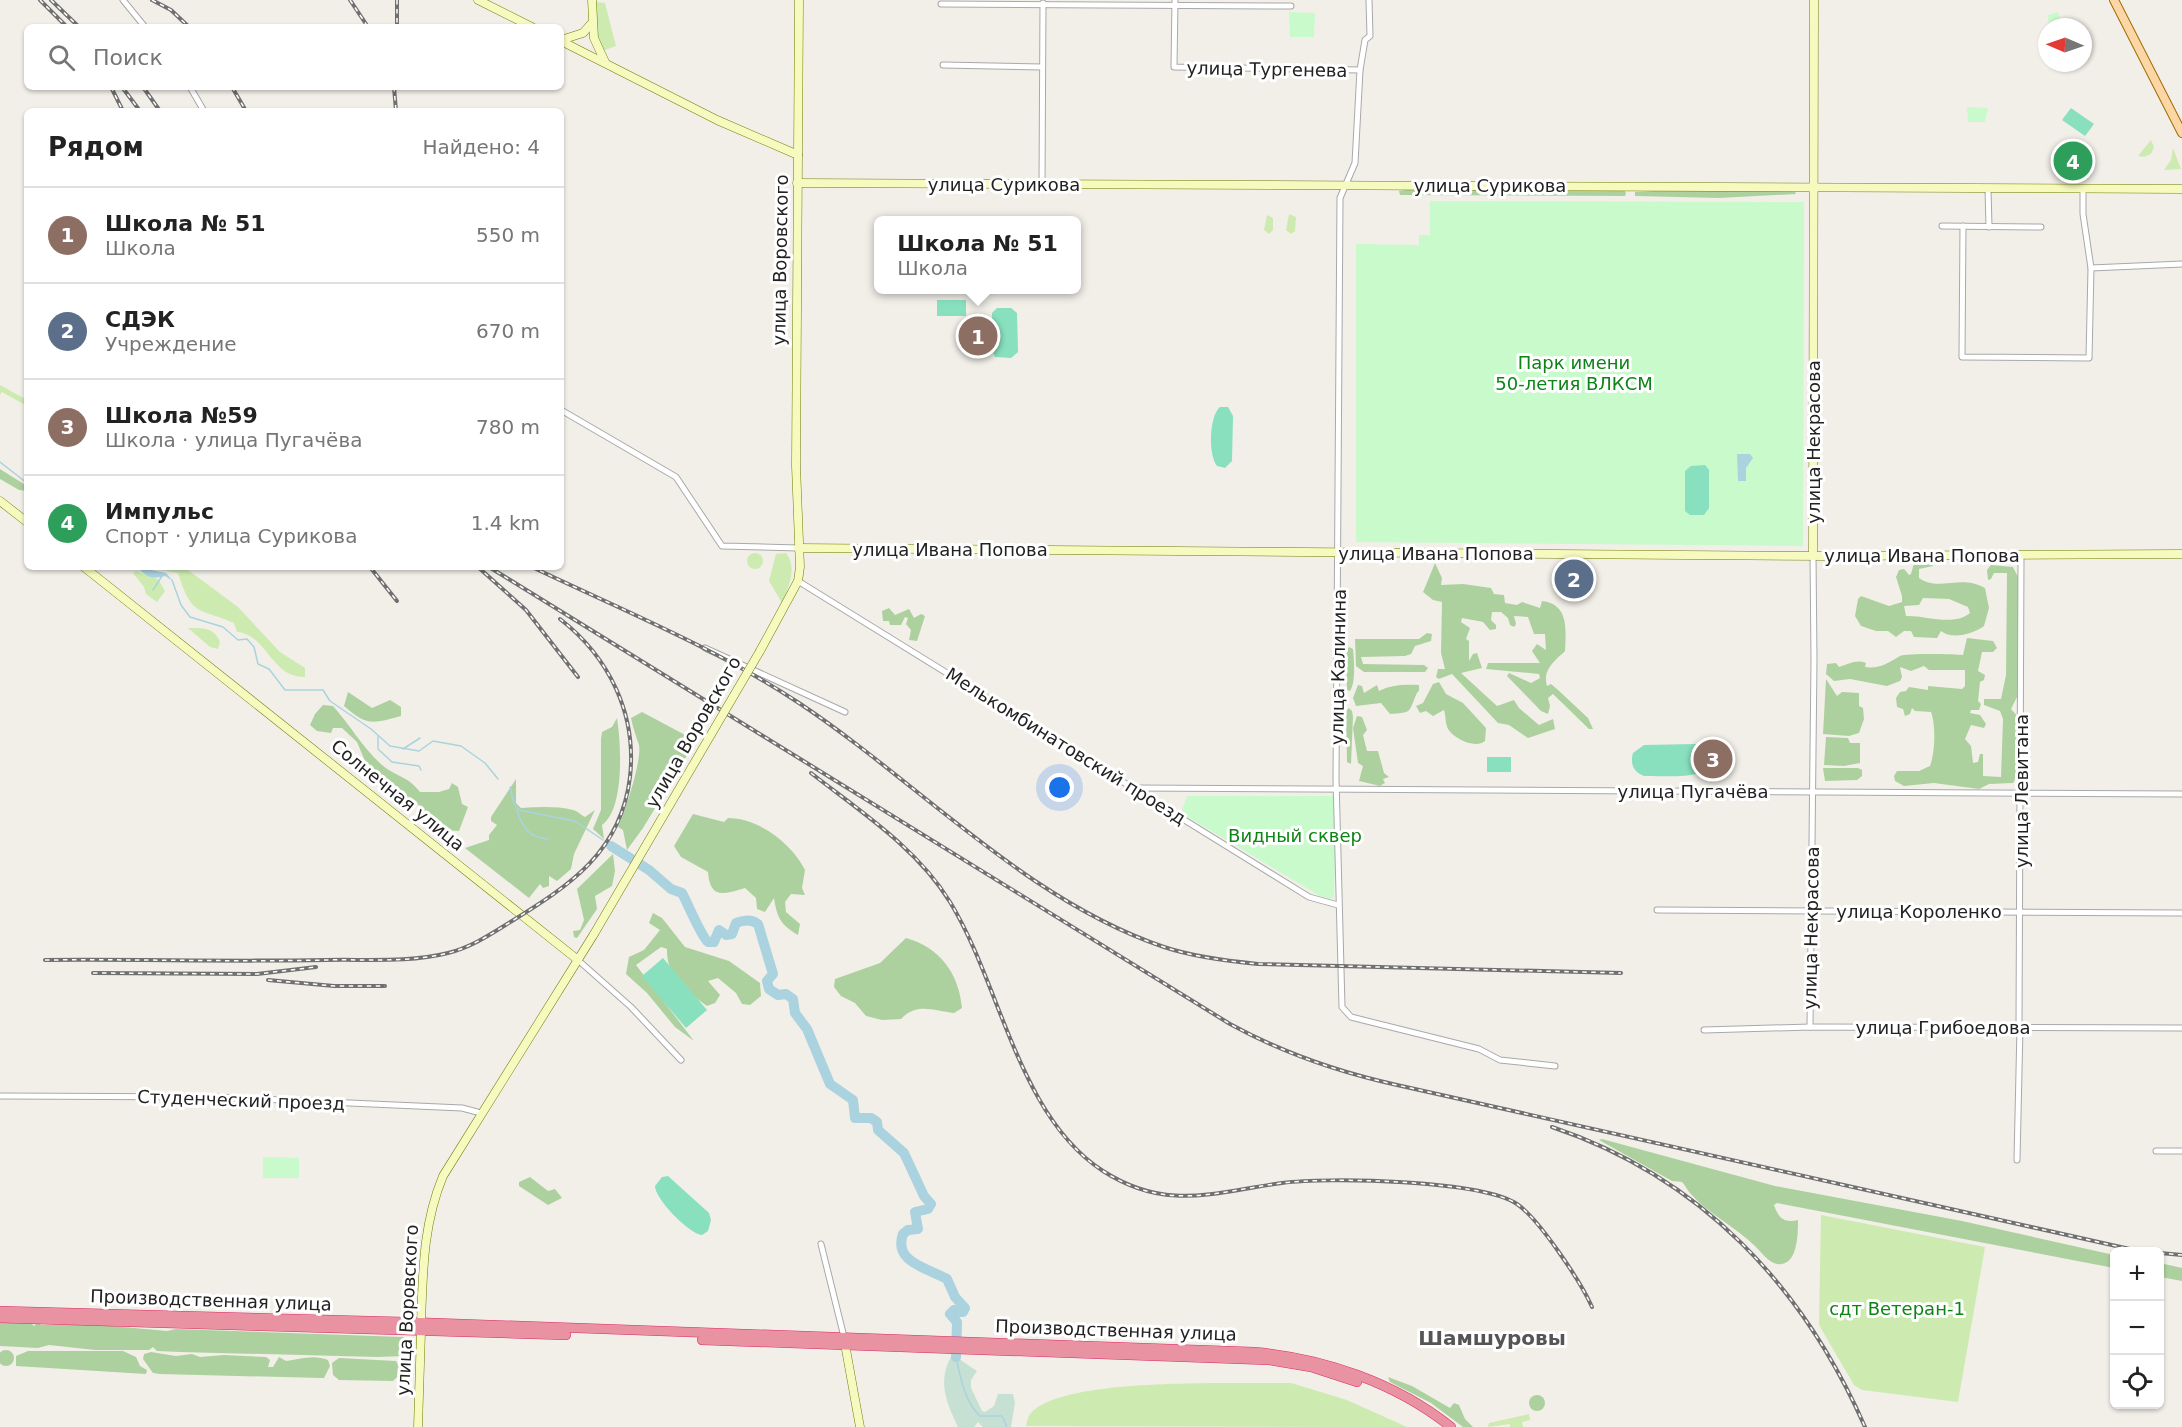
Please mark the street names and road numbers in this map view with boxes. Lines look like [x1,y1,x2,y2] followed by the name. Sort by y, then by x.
[1186,57,1348,81] street label: улица Тургенева
[768,174,792,346] street label: улица Воровского
[928,174,1080,195] street label: улица Сурикова
[1414,175,1566,196] street label: улица Сурикова
[1803,360,1824,524] street label: улица Некрасова
[852,539,1048,560] street label: улица Ивана Попова
[1338,543,1534,564] street label: улица Ивана Попова
[1824,545,2020,566] street label: улица Ивана Попова
[1326,589,1350,745] street label: улица Калинина
[641,652,745,812] street label: улица Воровского
[942,663,1190,829] street label: Мелькомбинатовский проезд
[2011,714,2032,868] street label: улица Левитана
[327,735,469,855] street label: Солнечная улица
[1618,781,1768,802] street label: улица Пугачёва
[1799,846,1823,1010] street label: улица Некрасова
[1836,901,2002,922] street label: улица Короленко
[1855,1017,2031,1038] street label: улица Грибоедова
[137,1086,345,1114] street label: Студенческий проезд
[392,1224,422,1396] street label: улица Воровского
[90,1285,332,1315] street label: Производственная улица
[995,1315,1237,1345] street label: Производственная улица

